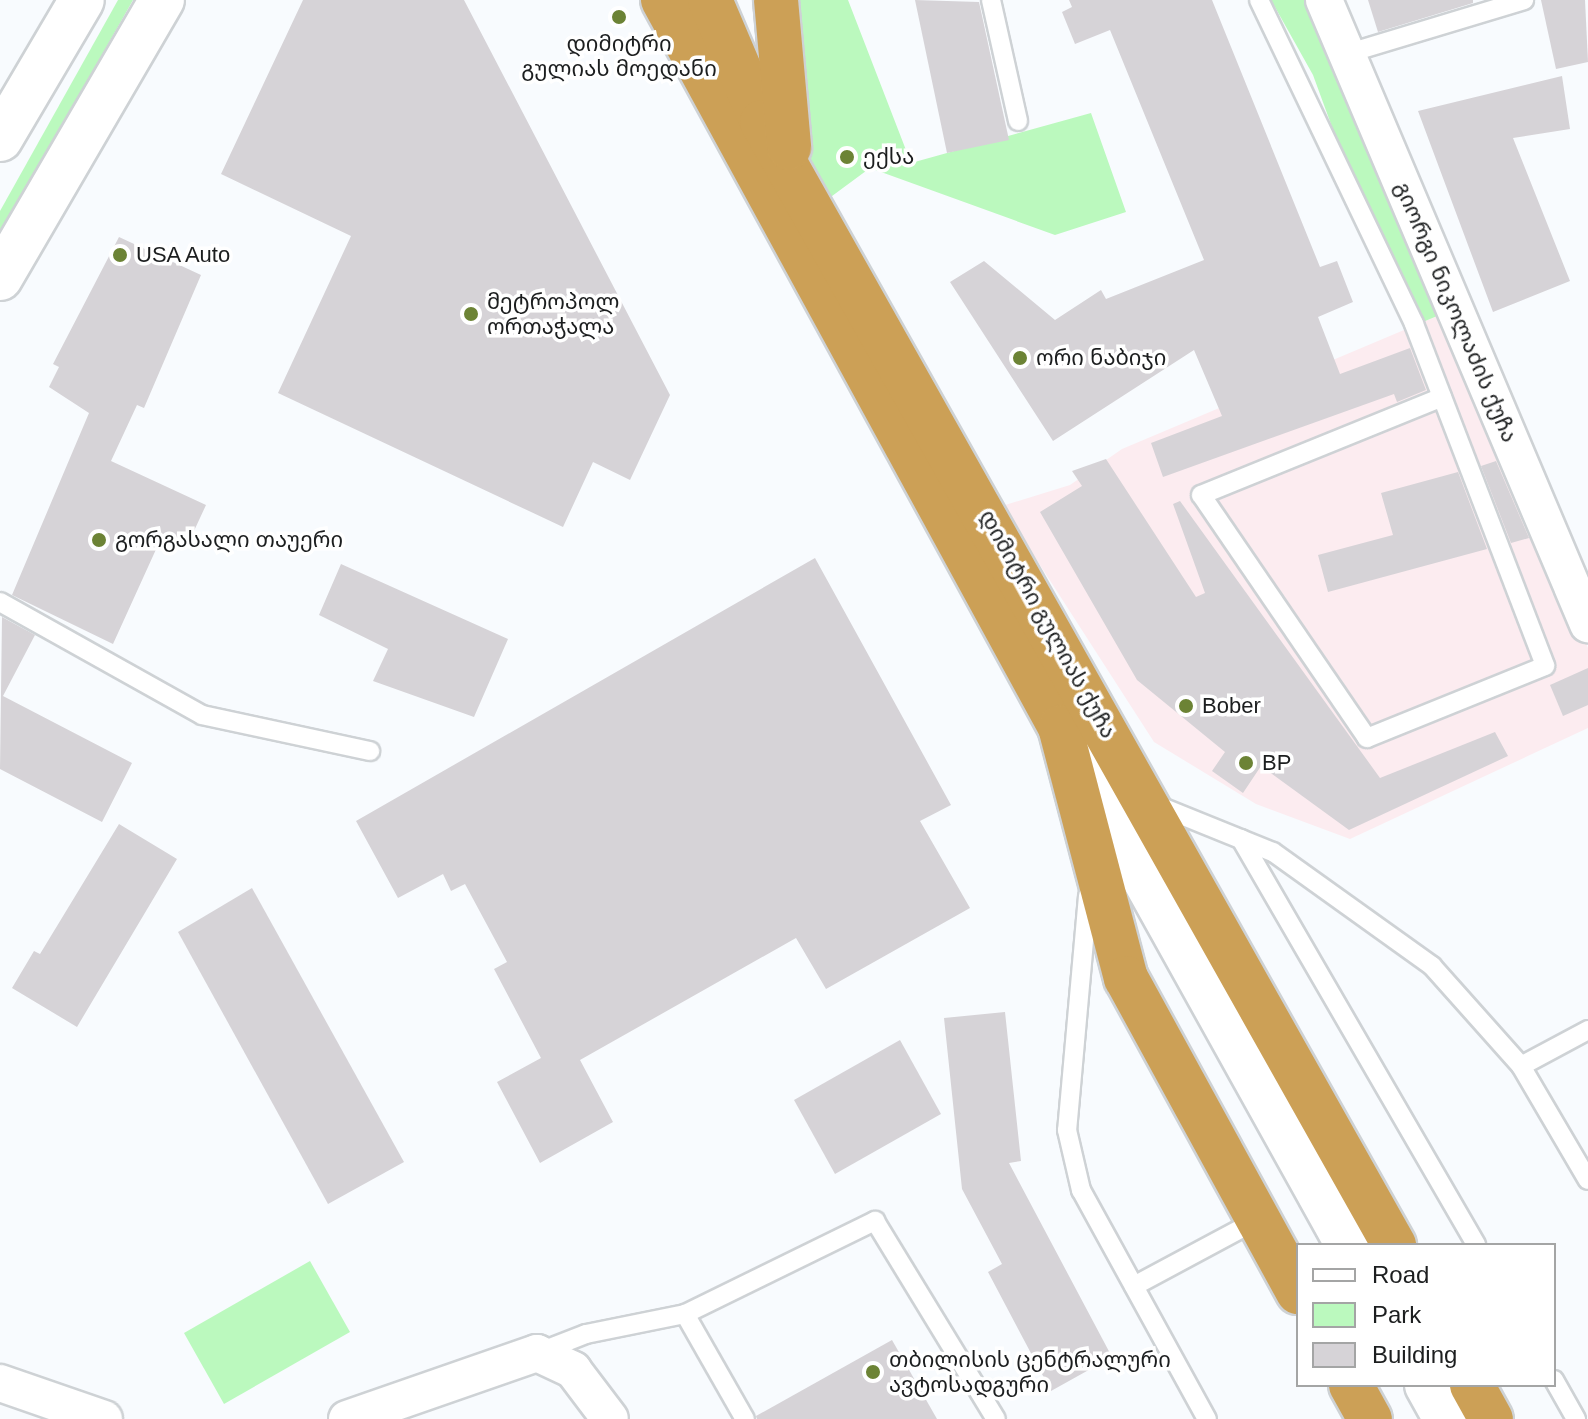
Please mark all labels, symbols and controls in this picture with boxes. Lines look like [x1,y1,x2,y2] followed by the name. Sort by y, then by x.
[610,8,628,26] marker: დიმიტრი გულიას მოედანი
[521,30,717,82] place label: დიმიტრი გულიას მოედანი
[863,144,914,170] place label: ექსა
[838,148,856,166] marker: ექსა
[1389,178,1523,446] street label: გიორგი ნიკოლაძის ქუჩა
[136,242,233,268] place label: USA Auto
[111,246,129,264] marker: USA Auto
[487,288,619,340] place label: მეტროპოლ ორთაჭალა
[462,305,480,323] marker: მეტროპოლ ორთაჭალა
[1036,345,1166,371] place label: ორი ნაბიჯი
[1011,349,1029,367] marker: ორი ნაბიჯი
[974,505,1122,743] street label: დიმიტრი გულიას ქუჩა
[115,527,343,553] place label: გორგასალი თაუერი
[90,531,108,549] marker: გორგასალი თაუერი
[1202,693,1261,719] place label: Bober
[1177,697,1195,715] marker: Bober
[1262,750,1291,776] place label: BP
[1237,754,1255,772] marker: BP
[1296,1243,1556,1387] legend
[1372,1261,1429,1288] text: Road
[1372,1301,1421,1328] text: Park
[1372,1341,1457,1368] text: Building
[889,1346,1171,1398] place label: თბილისის ცენტრალური ავტოსადგური
[864,1363,882,1381] marker: თბილისის ცენტრალური ავტოსადგური

